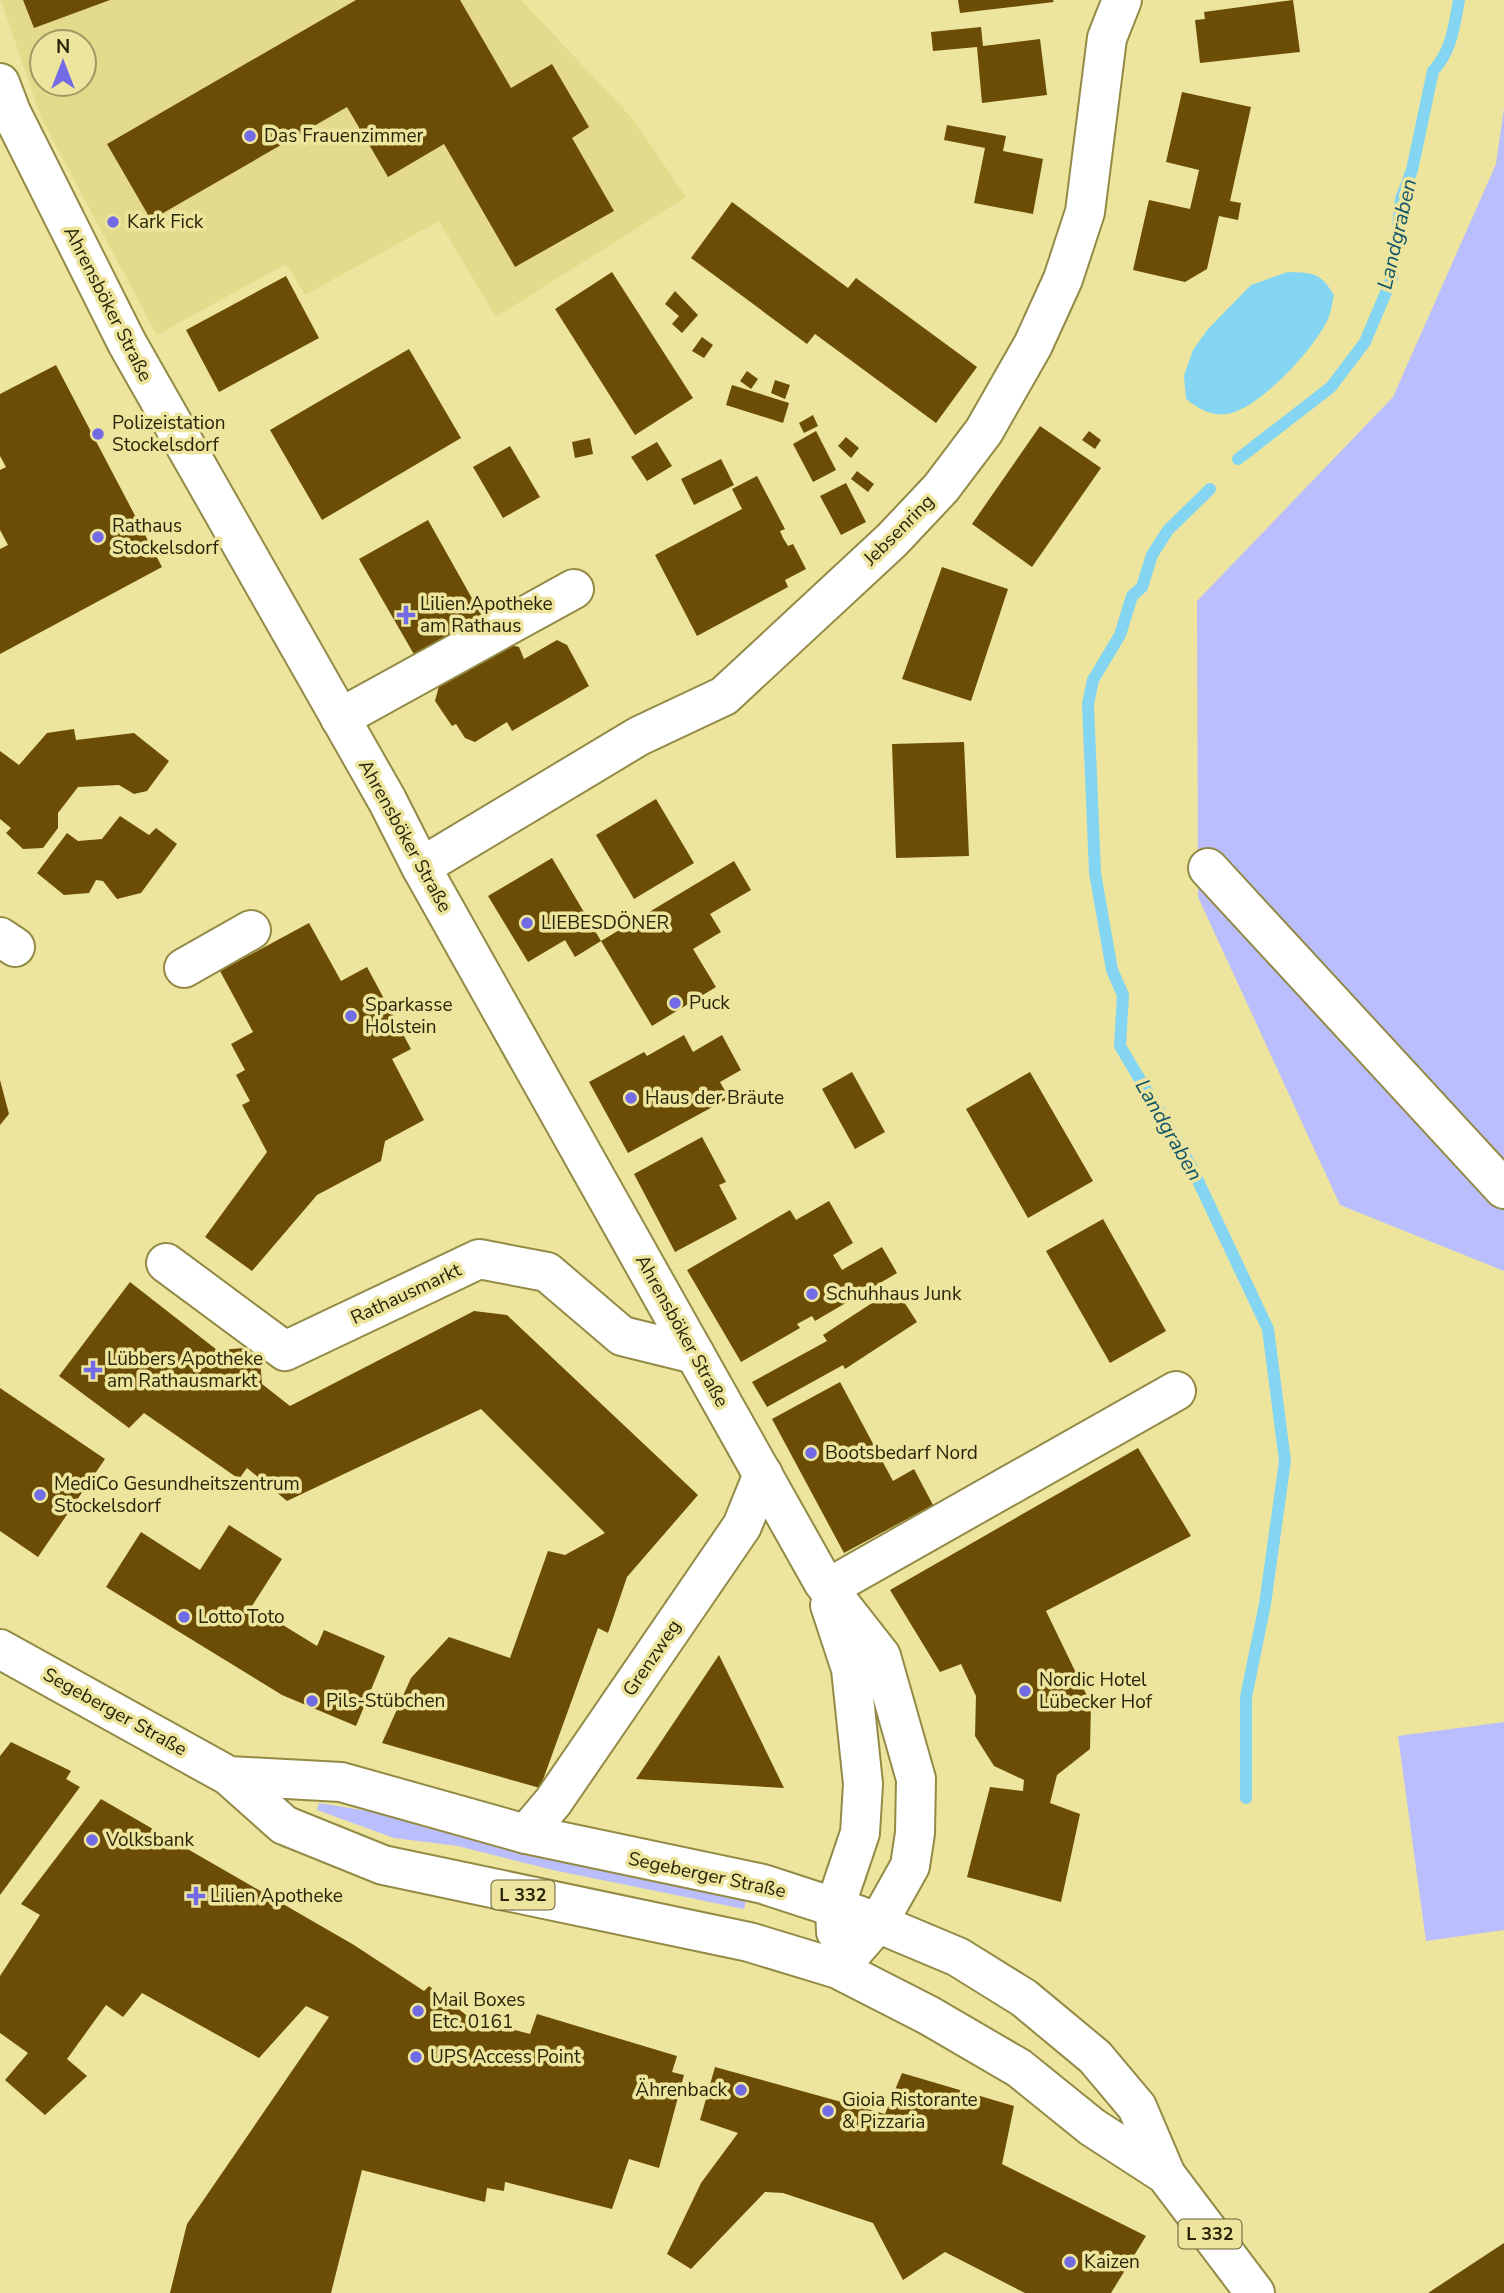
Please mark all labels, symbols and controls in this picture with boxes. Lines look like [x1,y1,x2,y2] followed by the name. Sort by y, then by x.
[28,28,98,98] north arrow
[56,34,70,60] text: N
[264,123,424,149] place label: Das Frauenzimmer
[242,128,258,144] marker: Das Frauenzimmer
[1371,176,1423,292] water label: Landgraben
[127,209,204,235] place label: Kark Fick
[105,214,121,230] marker: Kark Fick
[58,222,158,386] street label: Ahrensböker Straße
[112,410,226,458] place label: Polizeistation Stockelsdorf
[90,426,106,442] marker: Polizeistation Stockelsdorf
[857,489,940,572] street label: Jebsenring
[112,513,220,561] place label: Rathaus Stockelsdorf
[90,529,106,545] marker: Rathaus Stockelsdorf
[420,591,553,639] place label: Lilien.Apotheke am Rathaus
[398,607,414,623] marker: Lilien.Apotheke am Rathaus
[352,755,458,917] street label: Ahrensböker Straße
[541,910,669,936] place label: LIEBESDÖNER
[519,915,535,931] marker: LIEBESDÖNER
[689,990,730,1016] place label: Puck
[365,992,453,1040] place label: Sparkasse Holstein
[667,995,683,1011] marker: Puck
[343,1008,359,1024] marker: Sparkasse Holstein
[1129,1074,1209,1186] water label: Landgraben
[645,1085,784,1111] place label: Haus der Bräute
[623,1090,639,1106] marker: Haus der Bräute
[629,1250,735,1412] street label: Ahrensböker Straße
[347,1257,466,1331] street label: Rathausmarkt
[826,1281,962,1307] place label: Schuhhaus Junk
[804,1286,820,1302] marker: Schuhhaus Junk
[107,1346,263,1394] place label: Lübbers Apotheke am Rathausmarkt
[85,1362,101,1378] marker: Lübbers Apotheke am Rathausmarkt
[825,1440,978,1466] place label: Bootsbedarf Nord
[803,1445,819,1461] marker: Bootsbedarf Nord
[54,1471,300,1519] place label: MediCo Gesundheitszentrum Stockelsdorf
[32,1487,48,1503] marker: MediCo Gesundheitszentrum Stockelsdorf
[198,1604,285,1630] place label: Lotto Toto
[176,1609,192,1625] marker: Lotto Toto
[617,1615,687,1701] street label: Grenzweg
[38,1662,192,1762] street label: Segeberger Straße
[1039,1667,1153,1715] place label: Nordic Hotel Lübecker Hof
[1017,1683,1033,1699] marker: Nordic Hotel Lübecker Hof
[326,1688,445,1714] place label: Pils-Stübchen
[304,1693,320,1709] marker: Pils-Stübchen
[105,1827,195,1853] place label: Volksbank
[84,1832,100,1848] marker: Volksbank
[626,1846,788,1904] street label: Segeberger Straße
[491,1881,554,1910] road number: L 332
[210,1883,343,1909] place label: Lilien Apotheke
[188,1888,204,1904] marker: Lilien Apotheke
[432,1987,525,2035] place label: Mail Boxes Etc. 0161
[410,2003,426,2019] marker: Mail Boxes Etc. 0161
[430,2044,581,2070] place label: UPS Access Point
[408,2049,424,2065] marker: UPS Access Point
[635,2077,727,2103] place label: Ährenback
[733,2082,749,2098] marker: Ährenback
[842,2087,978,2135] place label: Gioia Ristorante & Pizzaria
[820,2103,836,2119] marker: Gioia Ristorante & Pizzaria
[1178,2220,1242,2248] road number: L 332
[1084,2249,1140,2275] place label: Kaizen
[1062,2254,1078,2270] marker: Kaizen

